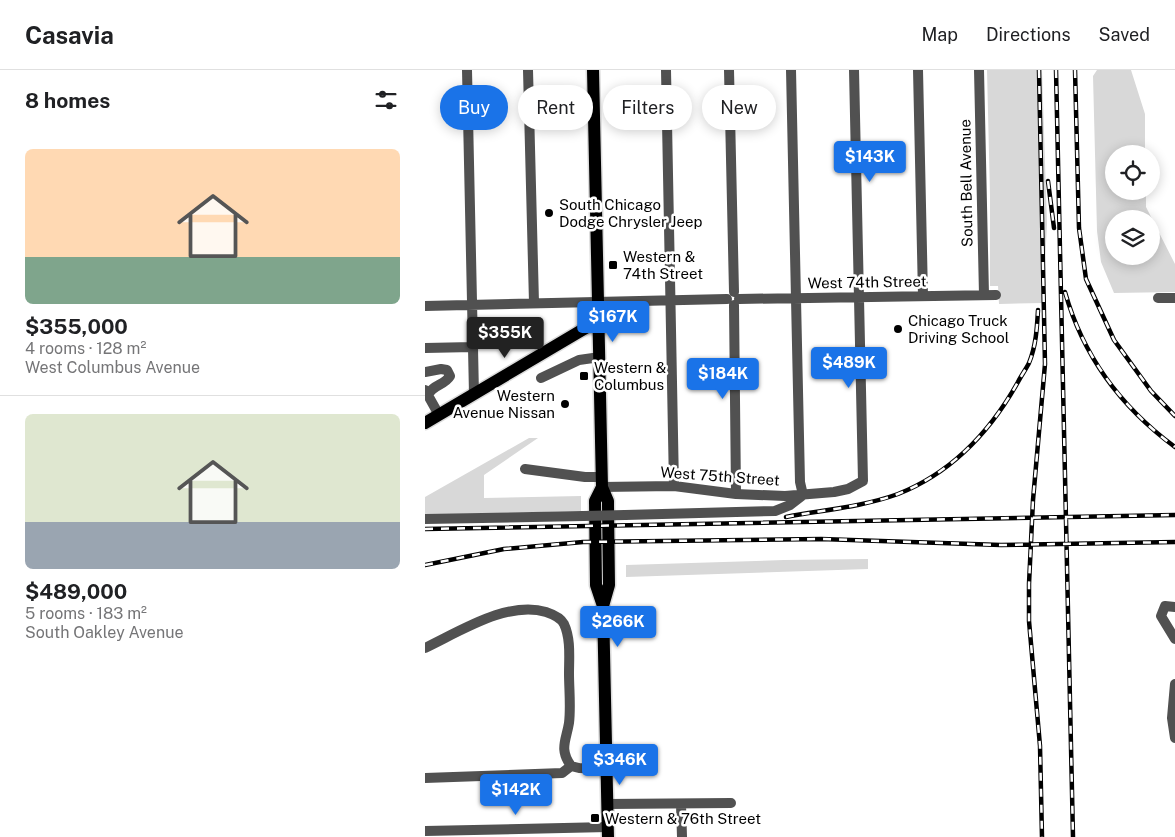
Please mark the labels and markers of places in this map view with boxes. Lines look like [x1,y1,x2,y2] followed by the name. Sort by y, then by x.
[835,140,905,183] pin: $143K
[559,196,702,230] place label: South Chicago Dodge Chrysler Jeep
[543,207,555,219] marker: South Chicago Dodge Chrysler Jeep
[623,248,703,282] place label: Western & 74th Street
[607,259,619,271] marker: Western & 74th Street
[578,300,648,343] pin: $167K
[908,312,1009,346] place label: Chicago Truck Driving School
[470,316,540,359] pin: $355K
[892,323,904,335] marker: Chicago Truck Driving School
[814,346,884,389] pin: $489K
[688,358,758,400] pin: $184K
[594,359,666,393] place label: Western & Columbus
[578,370,590,382] marker: Western & Columbus
[453,387,555,421] place label: Western Avenue Nissan
[559,398,571,410] marker: Western Avenue Nissan
[583,606,653,648] pin: $266K
[585,744,655,786] pin: $346K
[481,774,551,816] pin: $142K
[605,810,761,827] place label: Western & 76th Street
[589,812,601,824] marker: Western & 76th Street

